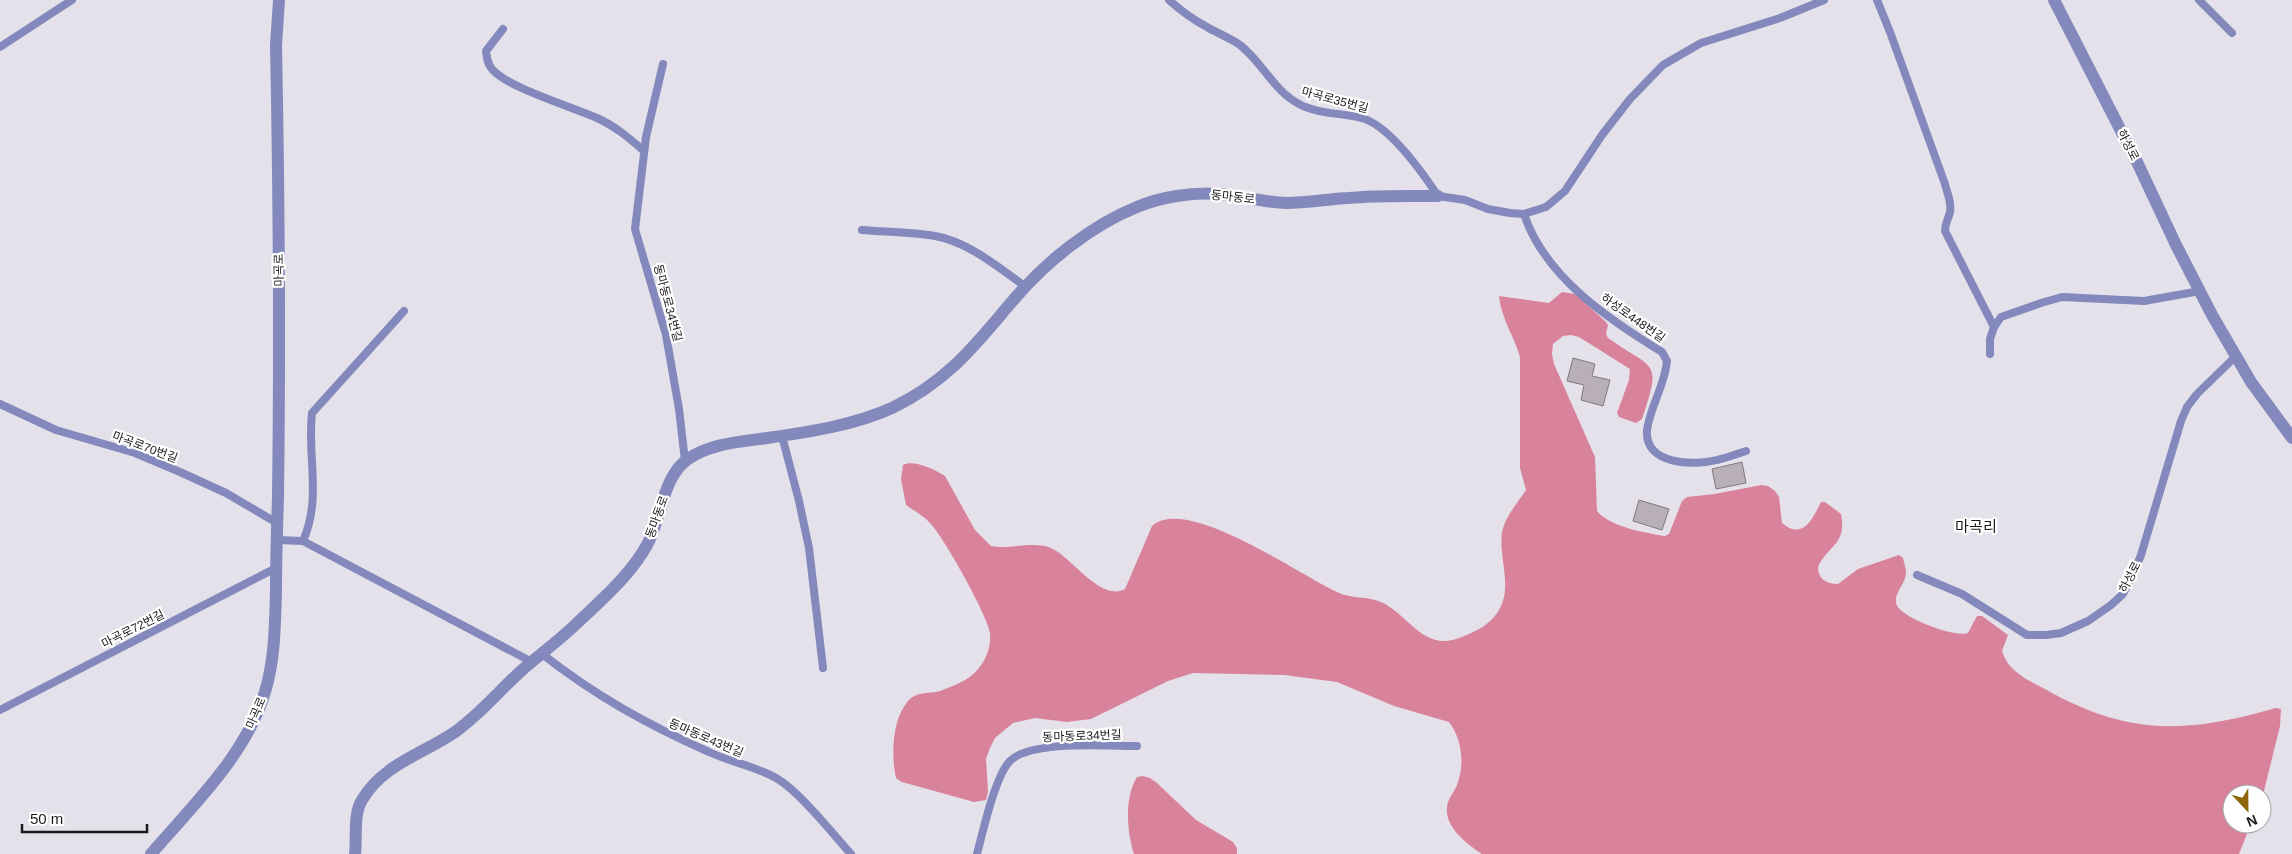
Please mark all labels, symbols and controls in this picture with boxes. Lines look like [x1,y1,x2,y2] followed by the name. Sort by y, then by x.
[1300,84,1370,116] street label: 마곡로35번길
[2114,127,2142,163] street label: 하성로
[1210,188,1256,206] street label: 동마동로
[272,253,286,287] street label: 마곡로
[651,263,685,343] street label: 동마동로34번길
[1598,291,1668,345] street label: 하성로448번길
[110,429,180,465] street label: 마곡로70번길
[643,494,671,540] street label: 동마동로
[1955,518,1997,535] district label: 마곡리
[2116,559,2144,595] street label: 하성로
[99,607,167,651] street label: 마곡로72번길
[243,695,269,731] street label: 마곡로
[667,716,745,760] street label: 동마동로43번길
[1042,728,1122,744] street label: 동마동로34번길
[2222,784,2272,834] north arrow
[22,802,148,834] scale bar
[30,810,63,827] text: 50 m
[2244,812,2260,830] text: N

